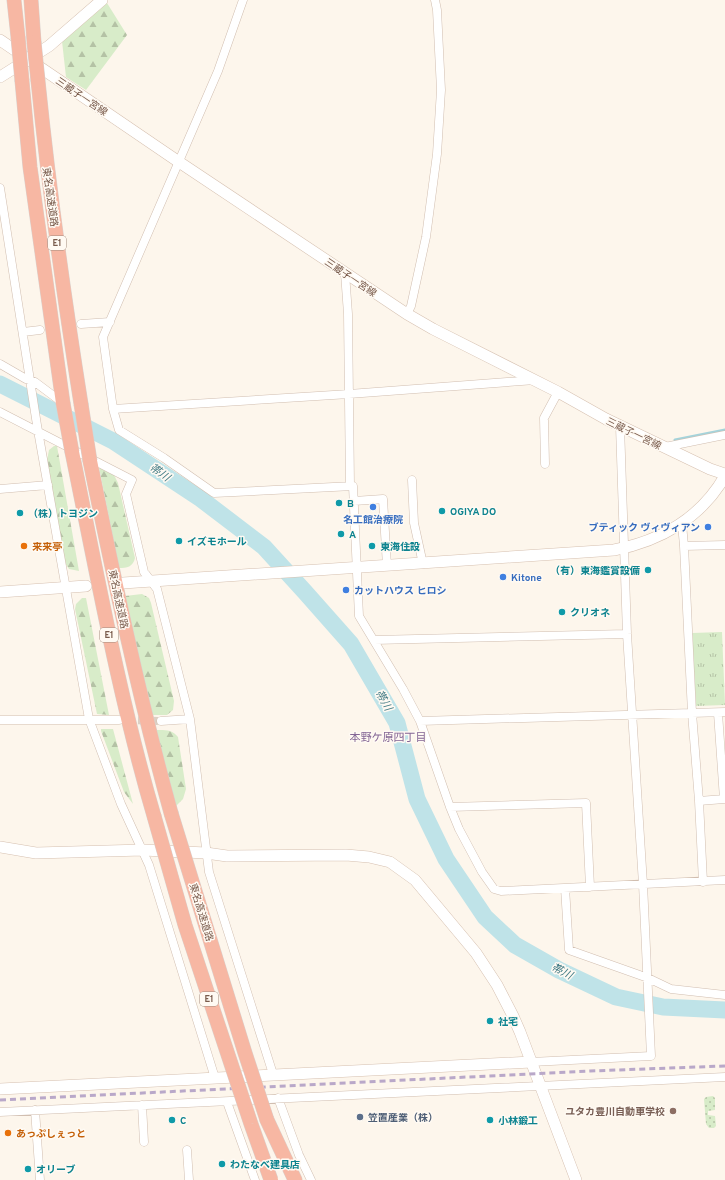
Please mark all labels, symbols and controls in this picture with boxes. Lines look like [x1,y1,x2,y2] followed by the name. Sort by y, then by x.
[53,75,110,119] street label: 三蔵子一宮線
[39,167,60,228] street label: 東名高速道路
[48,236,66,250] road number: E1
[322,256,379,300] street label: 三蔵子一宮線
[604,415,663,453] street label: 三蔵子一宮線
[146,461,173,485] water label: 帯川
[334,498,344,508] marker: B
[347,498,354,511] place label: B
[368,502,378,512] marker: 名工館治療院
[437,506,447,516] marker: OGIYA DO
[450,506,496,519] place label: OGIYA DO
[15,508,25,518] marker: （株）トヨジン
[28,508,98,521] place label: （株）トヨジン
[343,514,403,527] place label: 名工館治療院
[589,522,700,535] place label: ブティック ヴィヴィアン
[703,522,713,532] marker: ブティック ヴィヴィアン
[336,529,346,539] marker: A
[349,529,356,542] place label: A
[174,536,184,546] marker: イズモホール
[187,536,247,549] place label: イズモホール
[19,541,29,551] marker: 来来亭
[32,541,62,554] place label: 来来亭
[367,541,377,551] marker: 東海住設
[380,541,420,554] place label: 東海住設
[550,565,640,578] place label: （有）東海鑑賞設備
[643,565,653,575] marker: （有）東海鑑賞設備
[105,569,130,630] street label: 東名高速道路
[498,572,508,582] marker: Kitone
[511,572,542,585] place label: Kitone
[341,585,351,595] marker: カットハウス ヒロシ
[354,585,447,598] place label: カットハウス ヒロシ
[557,607,567,617] marker: クリオネ
[570,607,610,620] place label: クリオネ
[100,628,118,642] road number: E1
[372,687,395,714] water label: 帯川
[350,731,427,745] district label: 本野ケ原四丁目
[186,882,216,943] street label: 東名高速道路
[549,961,575,984] water label: 帯川
[200,992,218,1006] road number: E1
[485,1016,495,1026] marker: 社宅
[498,1016,518,1029] place label: 社宅
[565,1106,665,1119] place label: ユタカ豊川自動車学校
[668,1106,678,1116] marker: ユタカ豊川自動車学校
[355,1112,365,1122] marker: 笠置産業（株）
[367,1112,438,1125] place label: 笠置産業（株）
[167,1115,177,1125] marker: C
[180,1115,186,1128] place label: C
[485,1115,495,1125] marker: 小林鍛工
[498,1115,538,1128] place label: 小林鍛工
[3,1128,13,1138] marker: あっぷしぇっと
[16,1128,86,1141] place label: あっぷしぇっと
[217,1159,227,1169] marker: わたなべ建具店
[230,1159,300,1172] place label: わたなべ建具店
[23,1164,33,1174] marker: オリーブ
[36,1164,75,1177] place label: オリーブ

